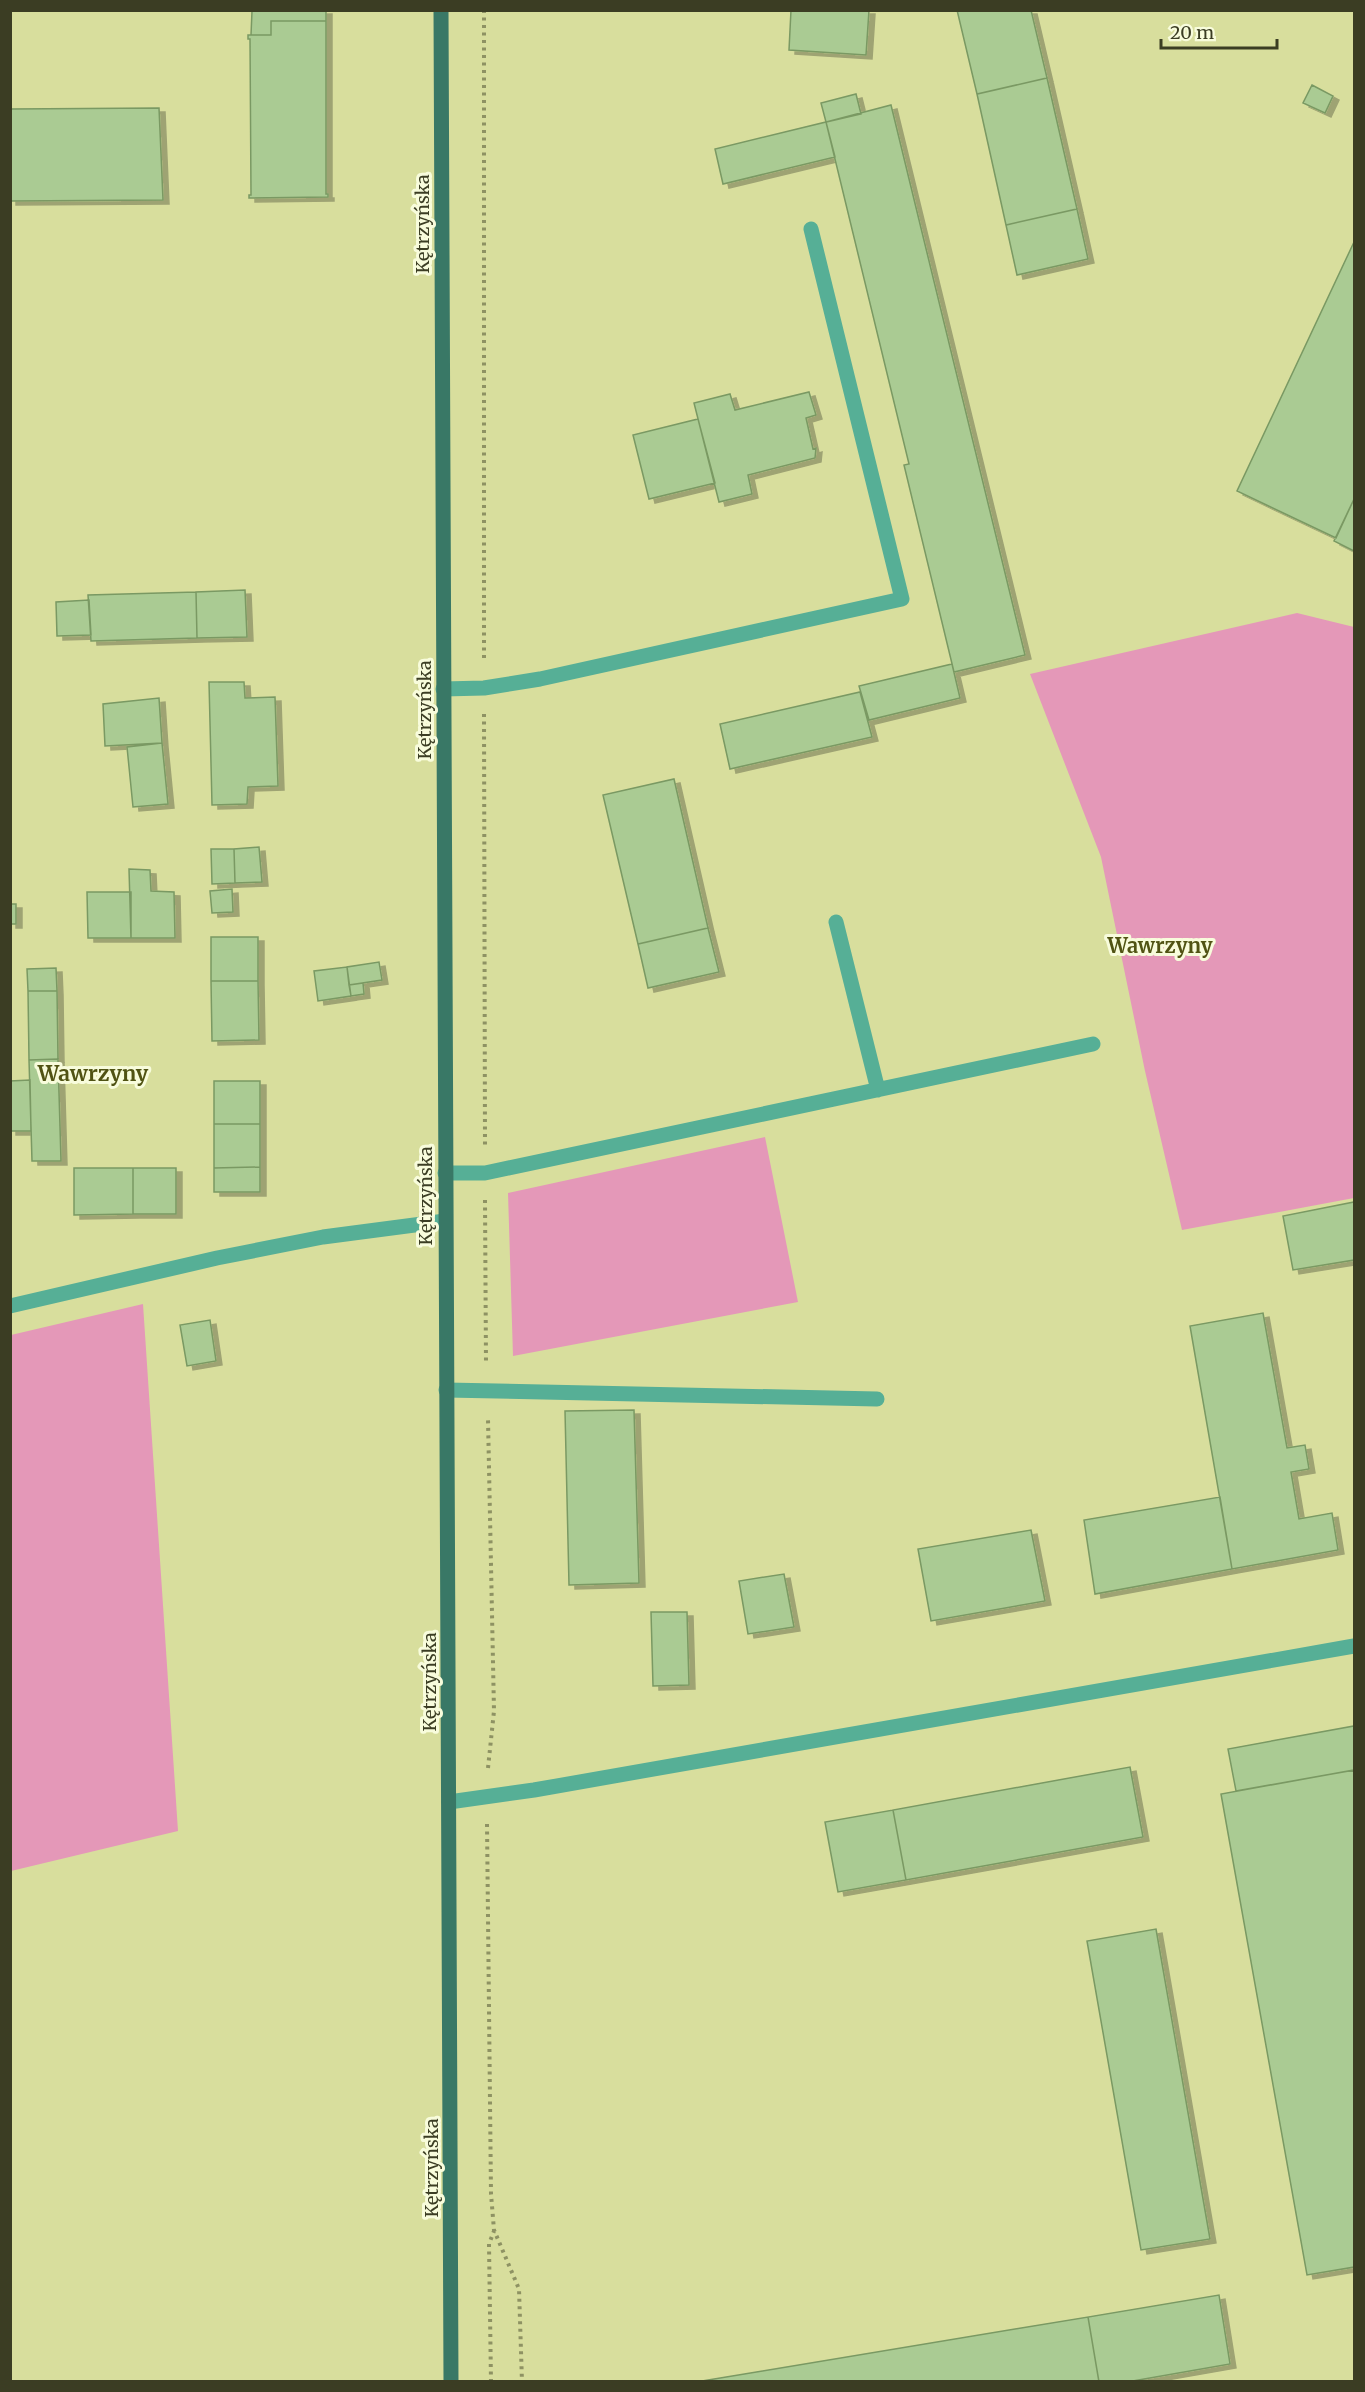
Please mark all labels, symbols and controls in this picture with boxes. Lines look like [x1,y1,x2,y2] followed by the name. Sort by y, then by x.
[1161,12,1276,50] scale bar
[1170,21,1214,44] text: 20 m
[411,174,434,274] street label: Kętrzyńska
[413,660,436,760] street label: Kętrzyńska
[1106,933,1213,958] district label: Wawrzyny
[37,1060,149,1087] district label: Wawrzyny
[414,1146,437,1246] street label: Kętrzyńska
[418,1632,441,1732] street label: Kętrzyńska
[420,2118,443,2218] street label: Kętrzyńska

